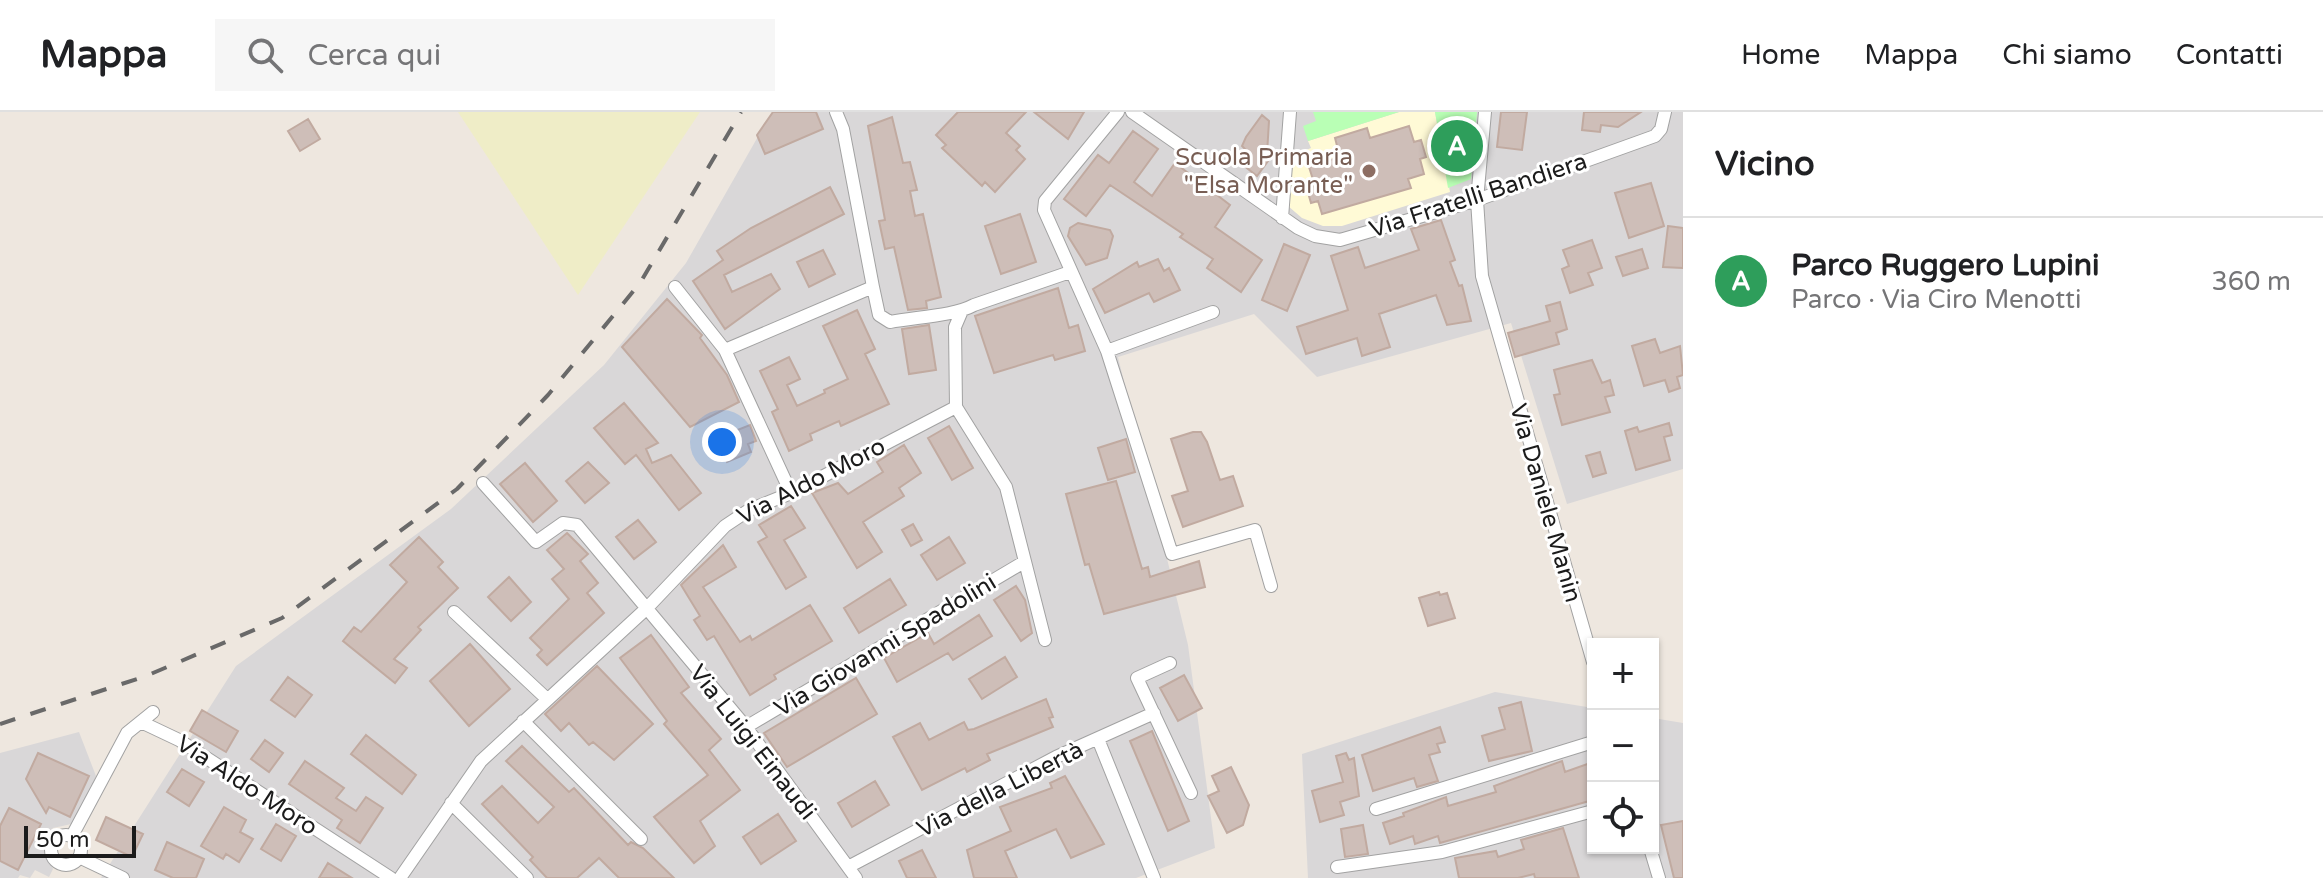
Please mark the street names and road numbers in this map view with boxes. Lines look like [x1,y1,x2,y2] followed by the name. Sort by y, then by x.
[1366,147,1591,244] street label: Via Fratelli Bandiera
[1503,400,1588,606] street label: Via Daniele Manin
[732,432,890,531] street label: Via Aldo Moro
[769,568,1001,723] street label: Via Giovanni Spadolini
[683,659,822,826] street label: Via Luigi Einaudi
[171,729,323,842] street label: Via Aldo Moro
[912,735,1088,844] street label: Via della Libertà

